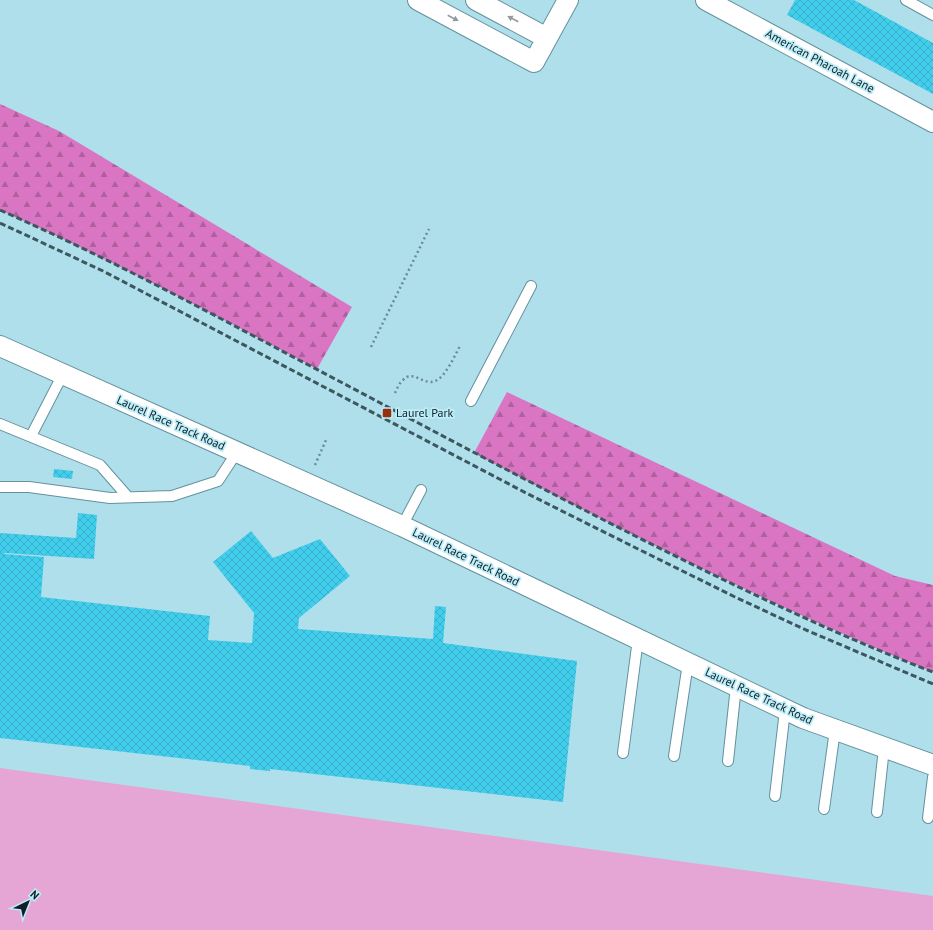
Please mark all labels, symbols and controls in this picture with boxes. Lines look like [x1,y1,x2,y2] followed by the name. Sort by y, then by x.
[447,15,459,22] one-way arrow
[507,16,519,23] one-way arrow
[763,25,877,96] street label: American Pharoah Lane
[115,392,228,453] street label: Laurel Race Track Road
[396,405,454,420] place label: Laurel Park
[381,407,393,419] marker: Laurel Park
[410,524,522,589] street label: Laurel Race Track Road
[703,664,815,727] street label: Laurel Race Track Road
[8,882,48,922] north arrow
[27,887,42,902] text: N

